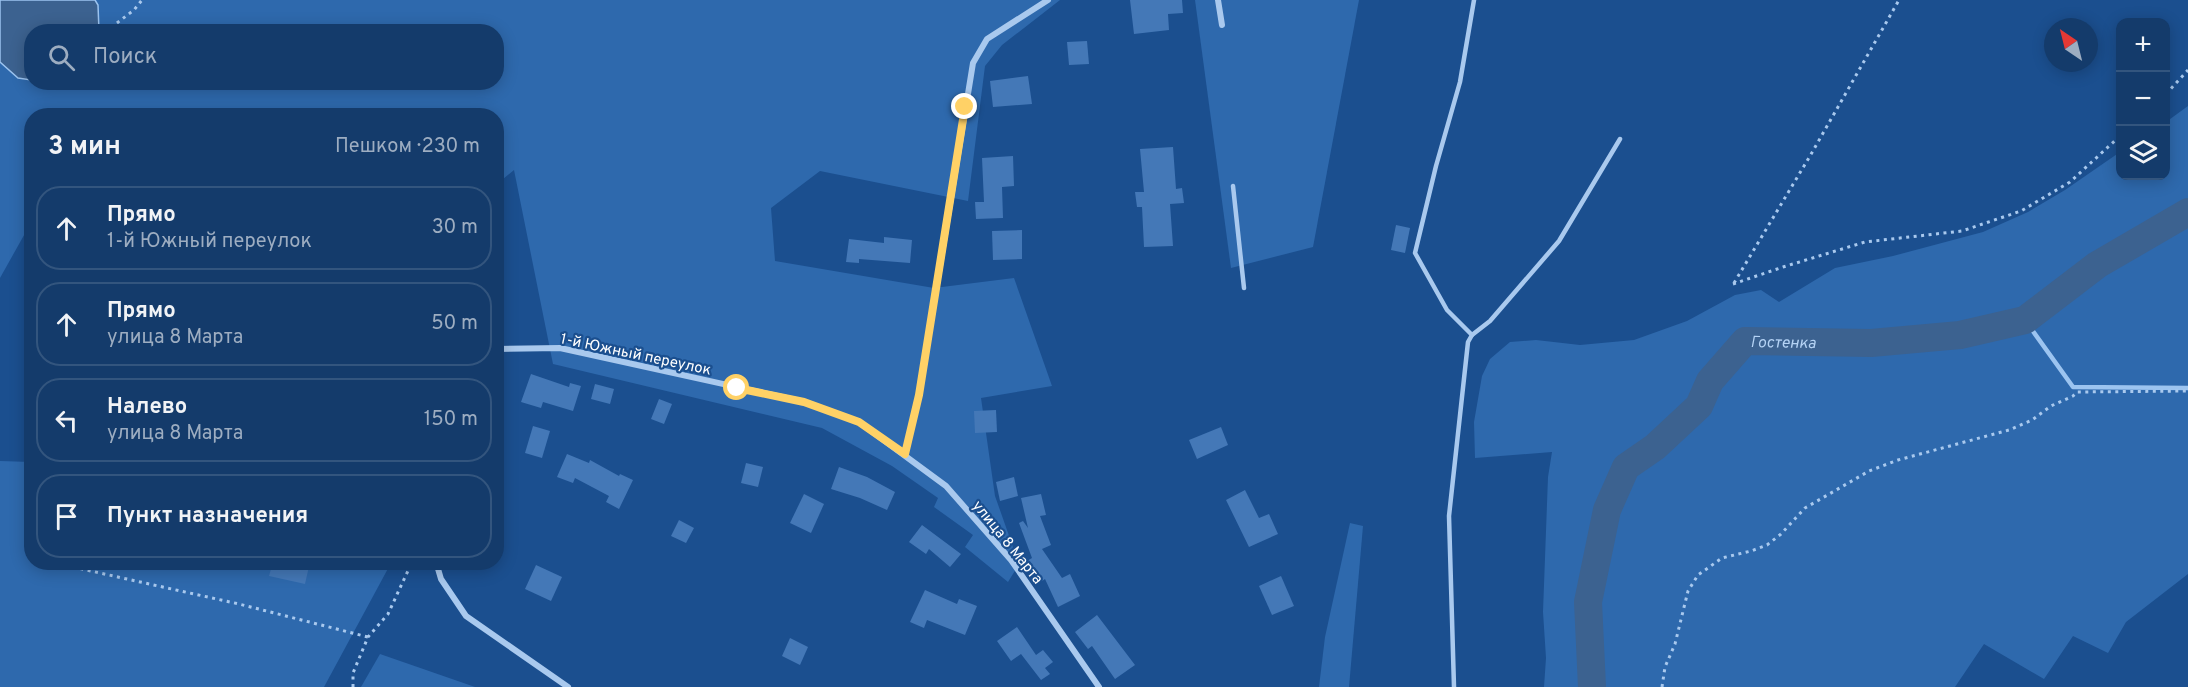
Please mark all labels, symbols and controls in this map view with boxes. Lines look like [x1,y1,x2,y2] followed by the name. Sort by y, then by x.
[2044,18,2098,72] north arrow
[2116,18,2170,180] map controls
[2116,18,2170,72] button: +
[24,24,504,90] search box
[45,41,78,74] icon: search
[93,44,157,71] text: Поиск
[2116,72,2170,126] button: −
[951,93,977,119] route end
[2116,126,2170,180] button: layers
[48,131,121,164] text: 3 мин
[335,134,480,160] text: Пешком · 230 m
[107,202,176,229] text: Прямо
[50,212,83,245] icon: ahead
[432,215,478,241] text: 30 m
[107,229,312,255] text: 1-й Южный переулок
[107,298,176,325] text: Прямо
[50,308,83,341] icon: ahead
[431,311,478,337] text: 50 m
[107,325,243,351] text: улица 8 Марта
[559,330,713,381] street label: 1-й Южный переулок
[1750,333,1817,354] water label: Гостенка
[723,374,749,400] route start
[107,394,187,421] text: Налево
[50,404,83,437] icon: left
[424,407,478,433] text: 150 m
[107,421,243,447] text: улица 8 Марта
[967,497,1046,589] street label: улица 8 Марта
[50,500,83,533] icon: arrive
[107,503,308,530] text: Пункт назначения

